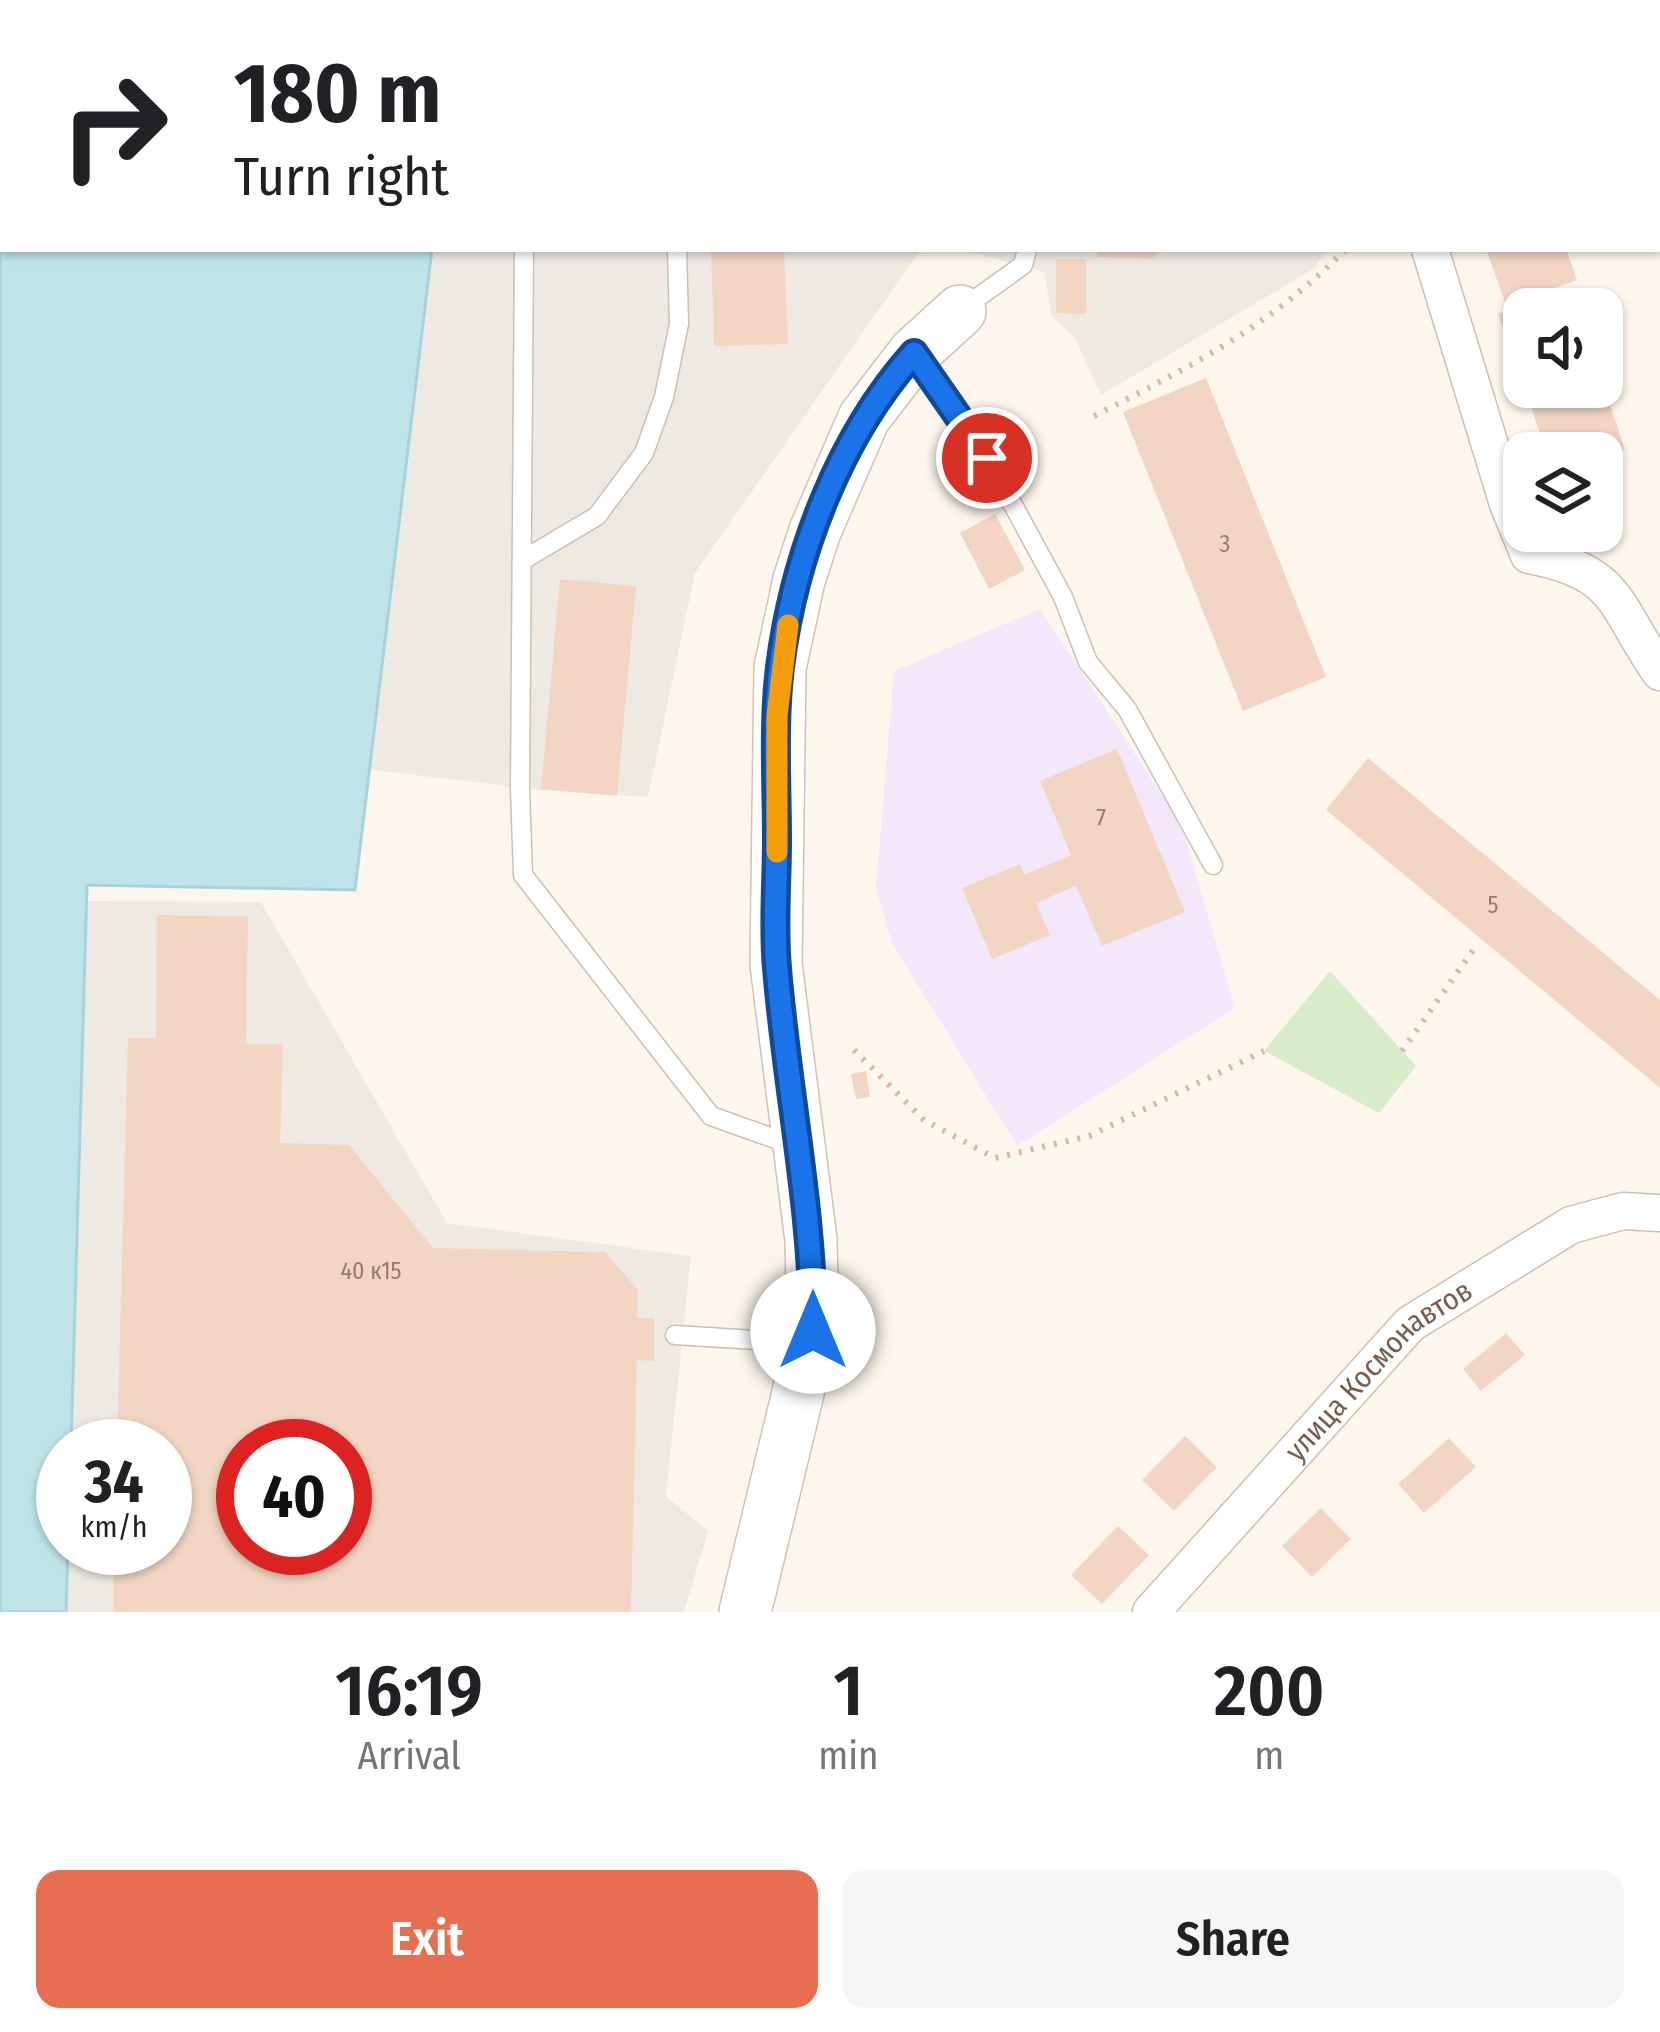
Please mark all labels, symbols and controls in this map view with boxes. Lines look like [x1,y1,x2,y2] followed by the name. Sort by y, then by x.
[234,43,441,144] text: 180 m
[36,48,192,204] icon: right
[234,145,449,209] text: Turn right
[1503,288,1623,552] map controls
[1503,288,1623,408] button: sound
[936,407,1038,509] pin
[954,425,1020,491] icon: arrive
[1503,432,1623,552] button: layers
[1220,530,1230,558] house number: 3
[1096,804,1106,832] house number: 7
[1487,891,1499,919] house number: 5
[340,1257,402,1285] house number: 40 к15
[750,1268,876,1394] position arrow
[1277,1272,1479,1469] street label: улица Космонавтов
[216,1419,372,1575] speed limit sign: 40
[84,1446,144,1518] text: 34
[81,1509,147,1545] text: km/h
[335,1648,483,1734] text: 16:19
[833,1648,863,1734] text: 1
[1214,1648,1325,1734] text: 200
[357,1733,461,1779] text: Arrival
[818,1733,879,1779] text: min
[1254,1733,1284,1779] text: m
[36,1870,818,2008] button: Exit
[842,1870,1624,2008] button: Share

